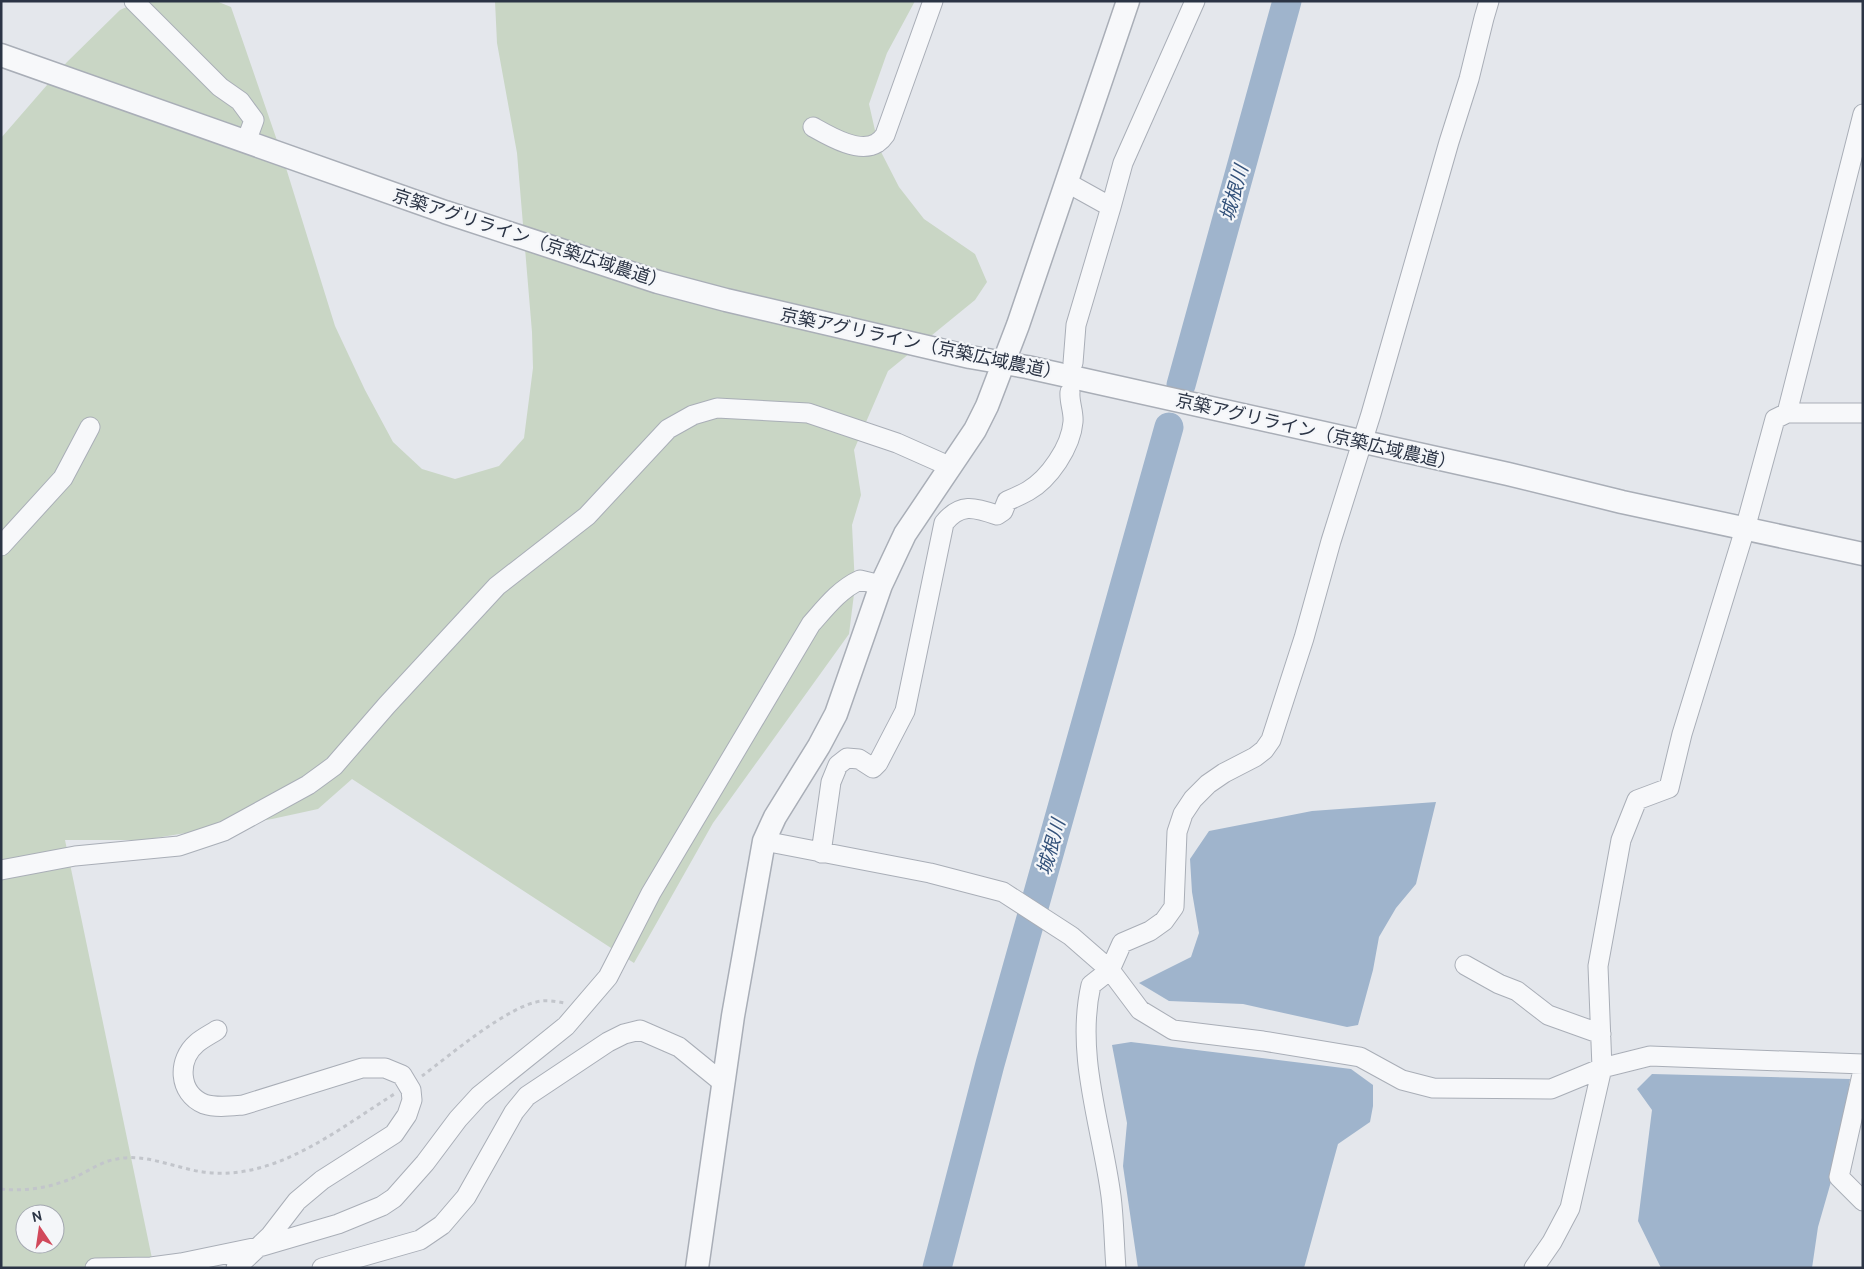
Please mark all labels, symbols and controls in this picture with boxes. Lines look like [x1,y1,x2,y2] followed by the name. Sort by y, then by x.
[1215,161,1253,224] water label: 城根川
[390,184,670,294] street label: 京築アグリライン（京築広域農道）
[778,303,1064,385] street label: 京築アグリライン（京築広域農道）
[1174,389,1458,475] street label: 京築アグリライン（京築広域農道）
[1032,815,1070,878] water label: 城根川
[15,1204,65,1254] north arrow
[30,1206,44,1226] text: N

